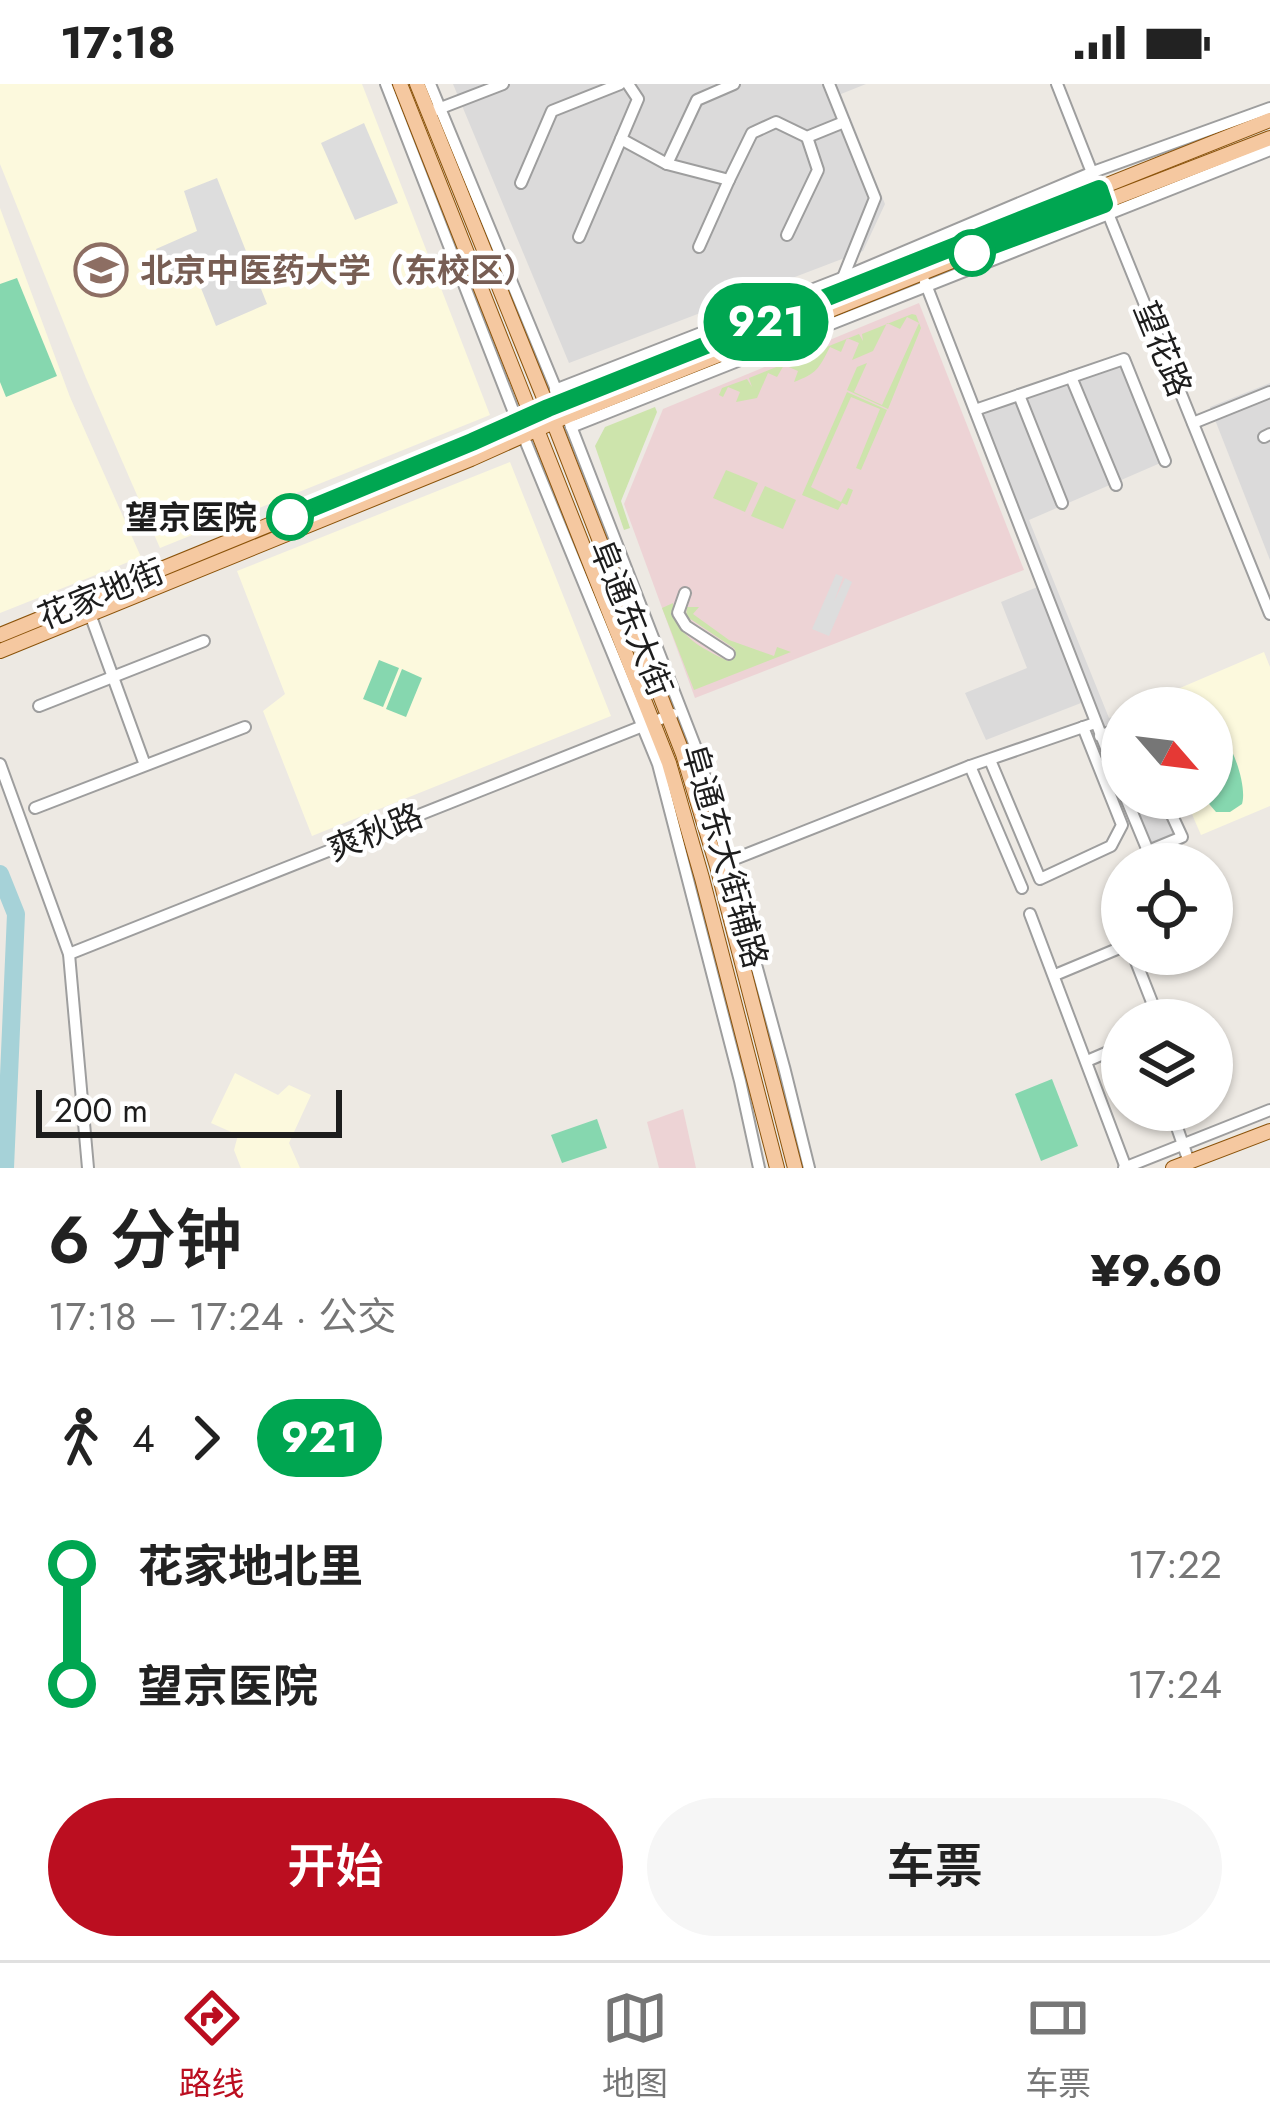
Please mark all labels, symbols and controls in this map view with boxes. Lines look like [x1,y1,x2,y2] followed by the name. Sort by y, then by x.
[60,10,176,75] text: 17:18
[950,231,994,275] unlabelled marker
[73,242,129,298] school or university icon: 北京中医药大学（东校区）
[140,247,536,294] place label: 北京中医药大学（东校区）
[697,283,835,361] line badge: 921
[727,291,805,352] text: 921
[1123,294,1203,404] street label: 望花路
[125,494,257,541] place label: 望京医院
[268,495,312,539] marker: 望京医院
[578,533,684,703] street label: 阜通东大街
[31,547,171,641] street label: 花家地街
[1101,687,1233,819] north arrow
[1101,687,1233,1131] map controls
[671,738,779,974] street label: 阜通东大街辅路
[320,792,430,872] street label: 爽秋路
[1101,843,1233,975] button: locate
[1101,999,1233,1131] button: layers
[36,1084,342,1137] scale bar
[54,1087,148,1134] text: 200 m
[48,1192,242,1288] text: 6 分钟
[1091,1238,1222,1303] text: ¥9.60
[48,1288,397,1345] text: 17:18 – 17:24 · 公交
[48,1405,114,1471] icon: walk
[173,1405,239,1471] icon: forward
[281,1407,358,1468] text: 921
[132,1410,155,1467] text: 4
[138,1534,363,1599] text: 花家地北里
[1128,1536,1222,1593] text: 17:22
[138,1654,318,1719] text: 望京医院
[1127,1656,1222,1713] text: 17:24
[48,1798,623,1936] button: 开始
[647,1798,1222,1936] button: 车票
[179,1985,245,2107] tab: 路线
[602,1985,668,2107] tab: 地图
[1025,1985,1091,2107] tab: 车票

